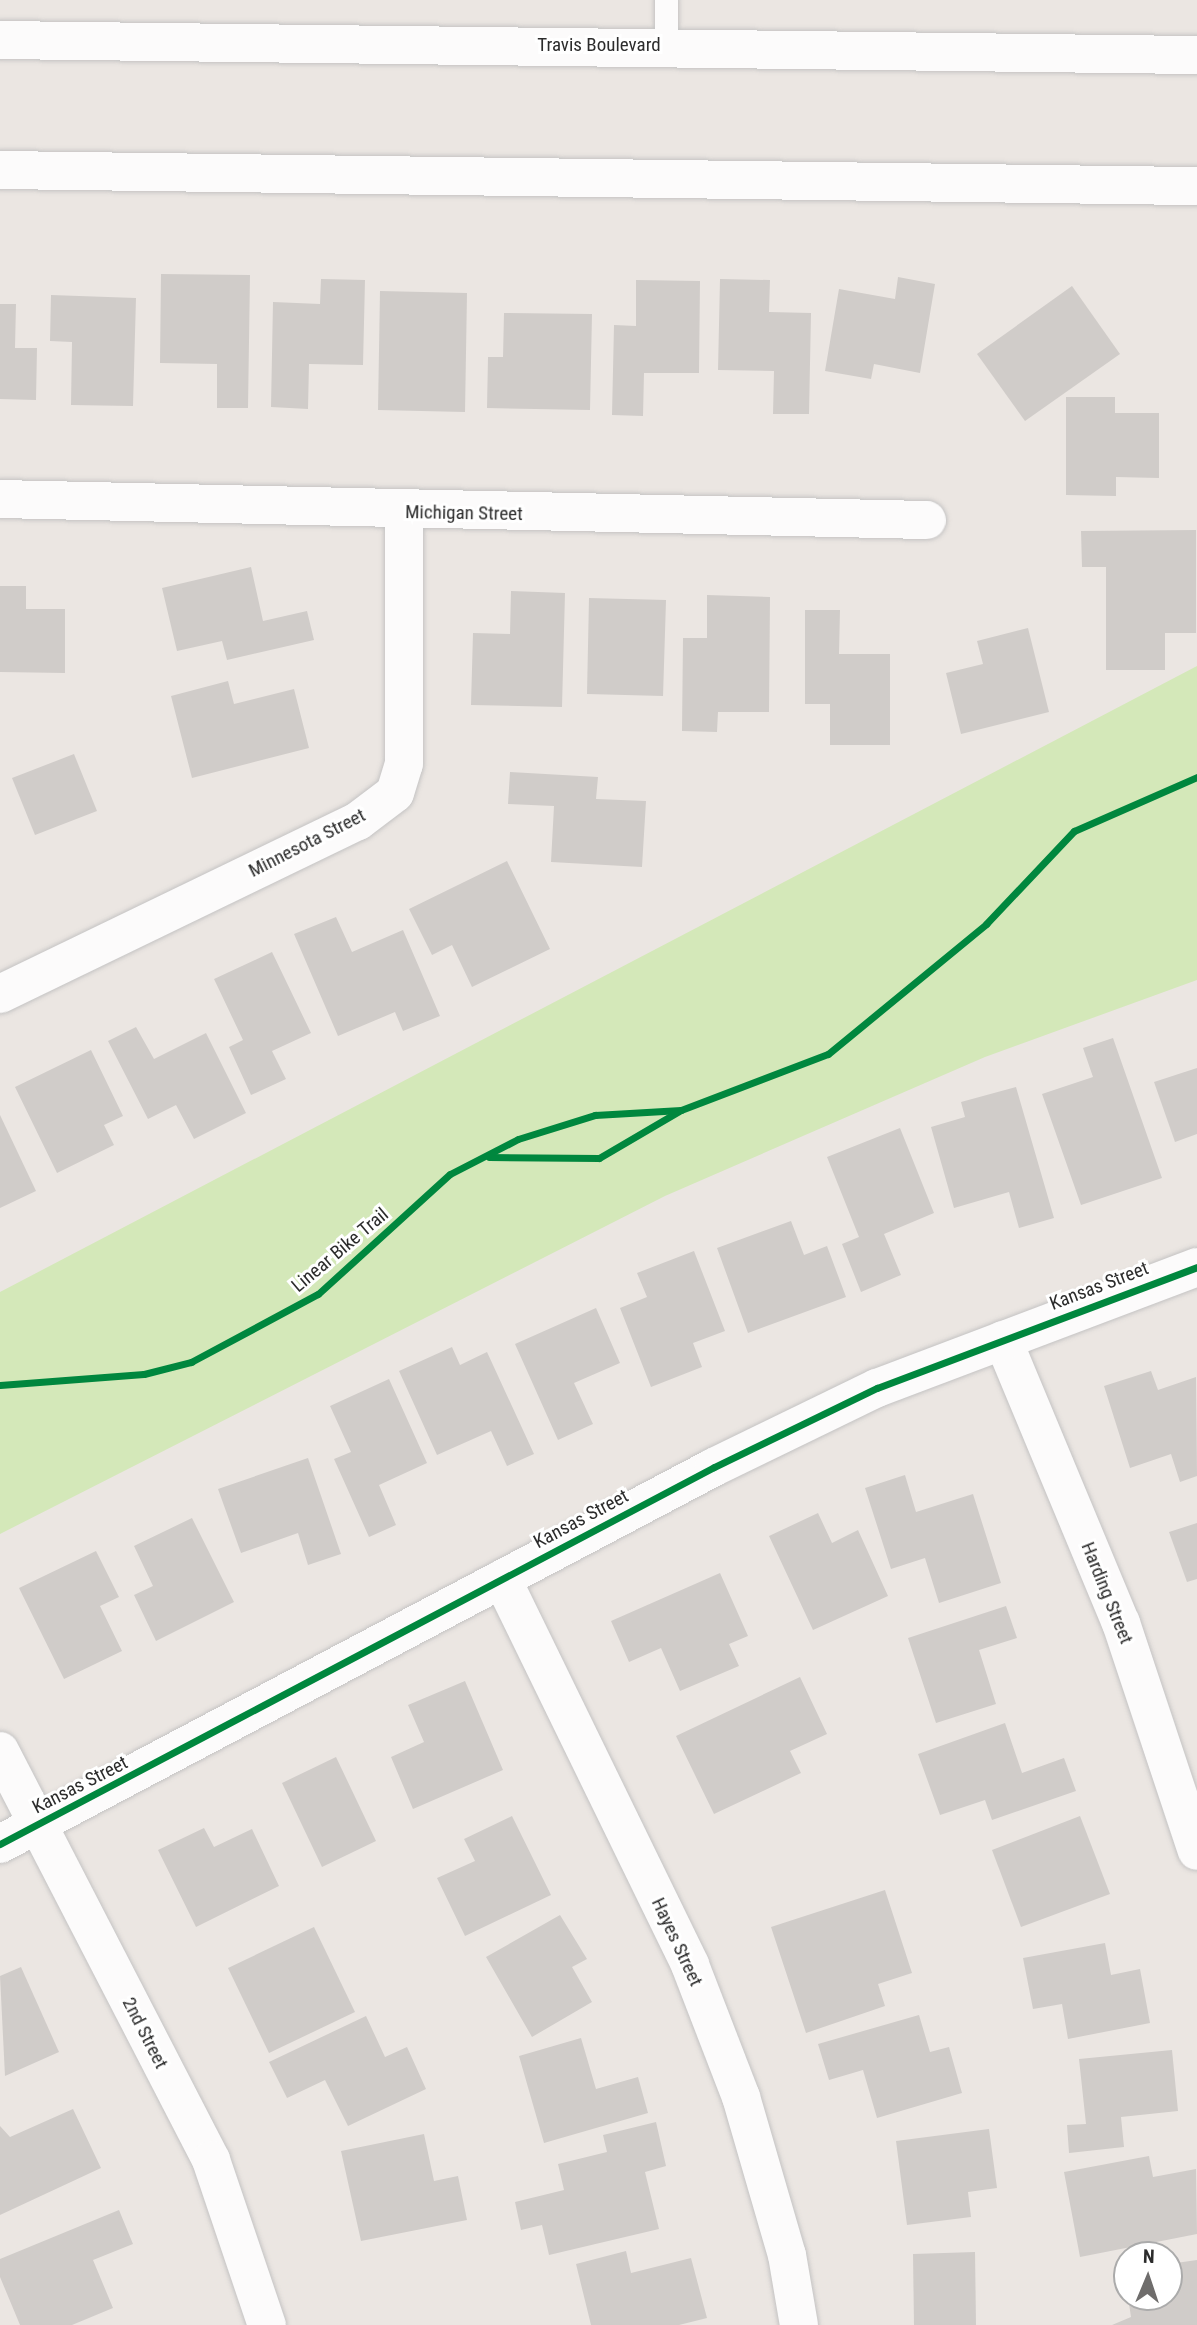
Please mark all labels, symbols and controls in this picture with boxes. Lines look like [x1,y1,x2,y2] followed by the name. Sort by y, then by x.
[537,34,661,56] street label: Travis Boulevard
[405,501,523,525] street label: Michigan Street
[245,804,369,882] street label: Minnesota Street
[287,1203,393,1297] street label: Linear Bike Trail
[1046,1257,1152,1315] street label: Kansas Street
[530,1485,632,1553] street label: Kansas Street
[1076,1539,1138,1647] street label: Harding Street
[29,1751,131,1819] street label: Kansas Street
[647,1894,707,1990] street label: Hayes Street
[117,1994,173,2072] street label: 2nd Street
[1113,2241,1183,2311] north arrow
[1142,2245,1155,2268] text: N

